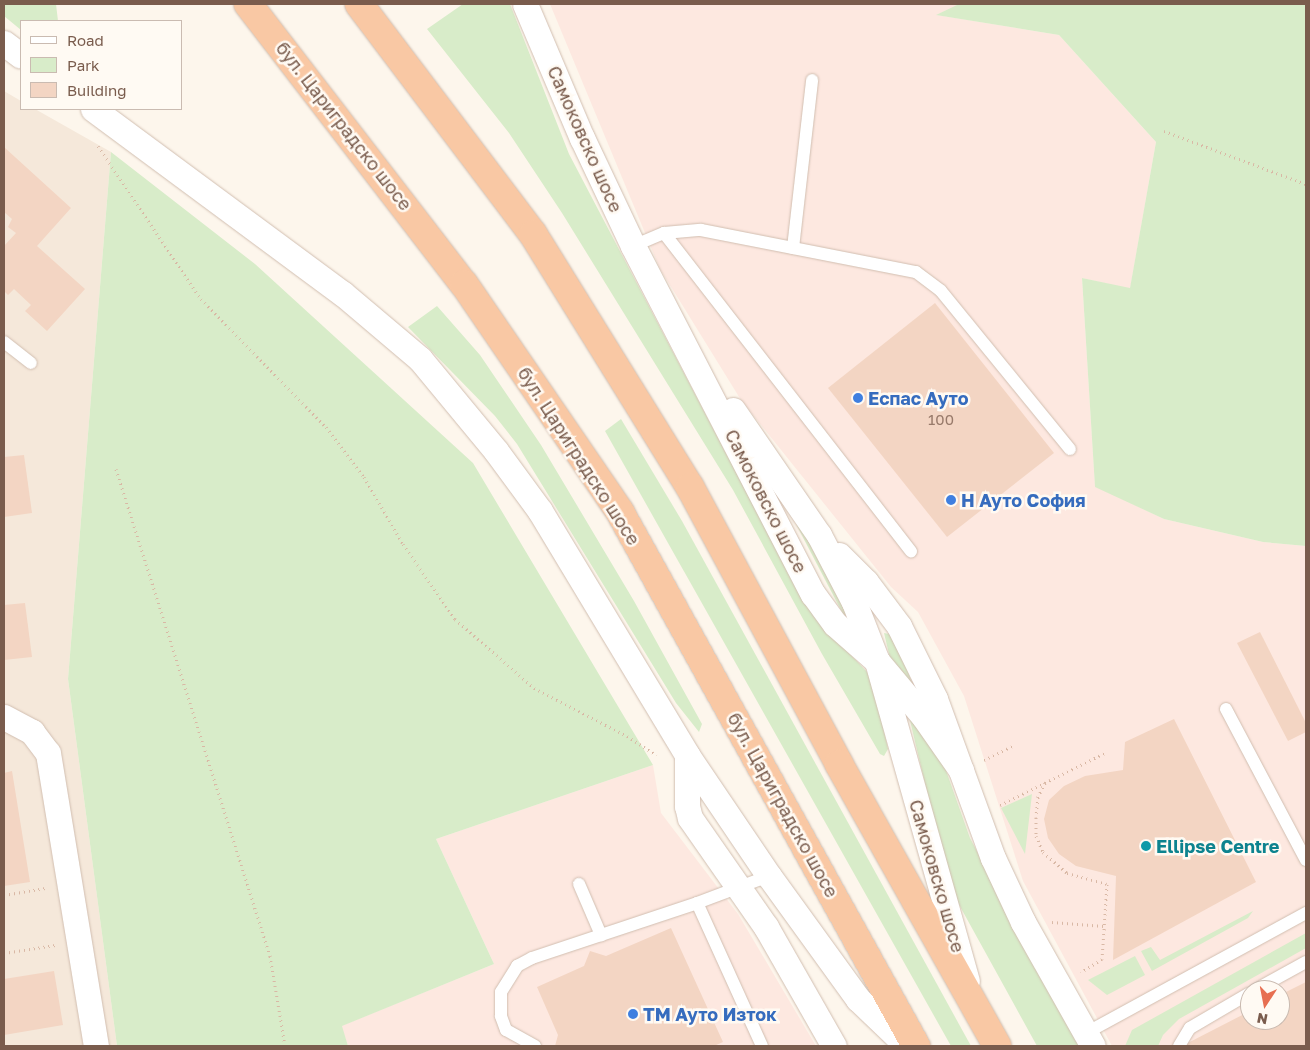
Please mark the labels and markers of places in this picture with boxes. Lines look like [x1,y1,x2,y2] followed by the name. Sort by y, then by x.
[868,387,969,409] place label: Еспас Ауто
[852,392,864,404] marker: Еспас Ауто
[961,489,1086,511] place label: Н Ауто София
[945,494,957,506] marker: Н Ауто София
[1156,835,1279,857] place label: Ellipse Centre
[1140,840,1152,852] marker: Ellipse Centre
[643,1003,777,1025] place label: ТМ Ауто Изток
[627,1008,639,1020] marker: ТМ Ауто Изток

